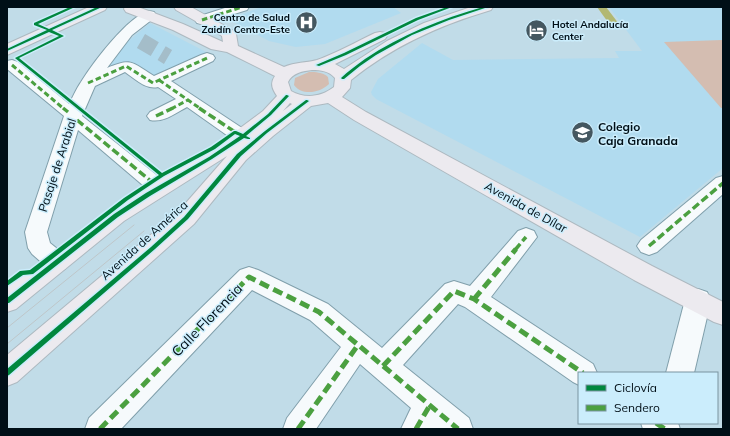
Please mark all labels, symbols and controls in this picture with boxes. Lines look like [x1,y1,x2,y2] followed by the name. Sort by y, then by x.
[293,10,319,36] hospital icon: Centro de Salud Zaidín Centro-Este
[201,11,291,36] place label: Centro de Salud Zaidín Centro-Este
[524,17,550,43] hotel icon: Hotel Andalucía Center
[552,18,629,43] place label: Hotel Andalucía Center
[35,116,79,214] street label: Pasaje de Arabial
[598,119,678,148] place label: Colegio Caja Granada
[570,120,596,146] school or university icon: Colegio Caja Granada
[482,178,570,236] street label: Avenida de Dílar
[97,197,191,283] street label: Avenida de América
[168,280,246,360] street label: Calle Florencia
[578,372,718,424] legend
[614,380,657,395] text: Ciclovía
[614,400,660,415] text: Sendero

